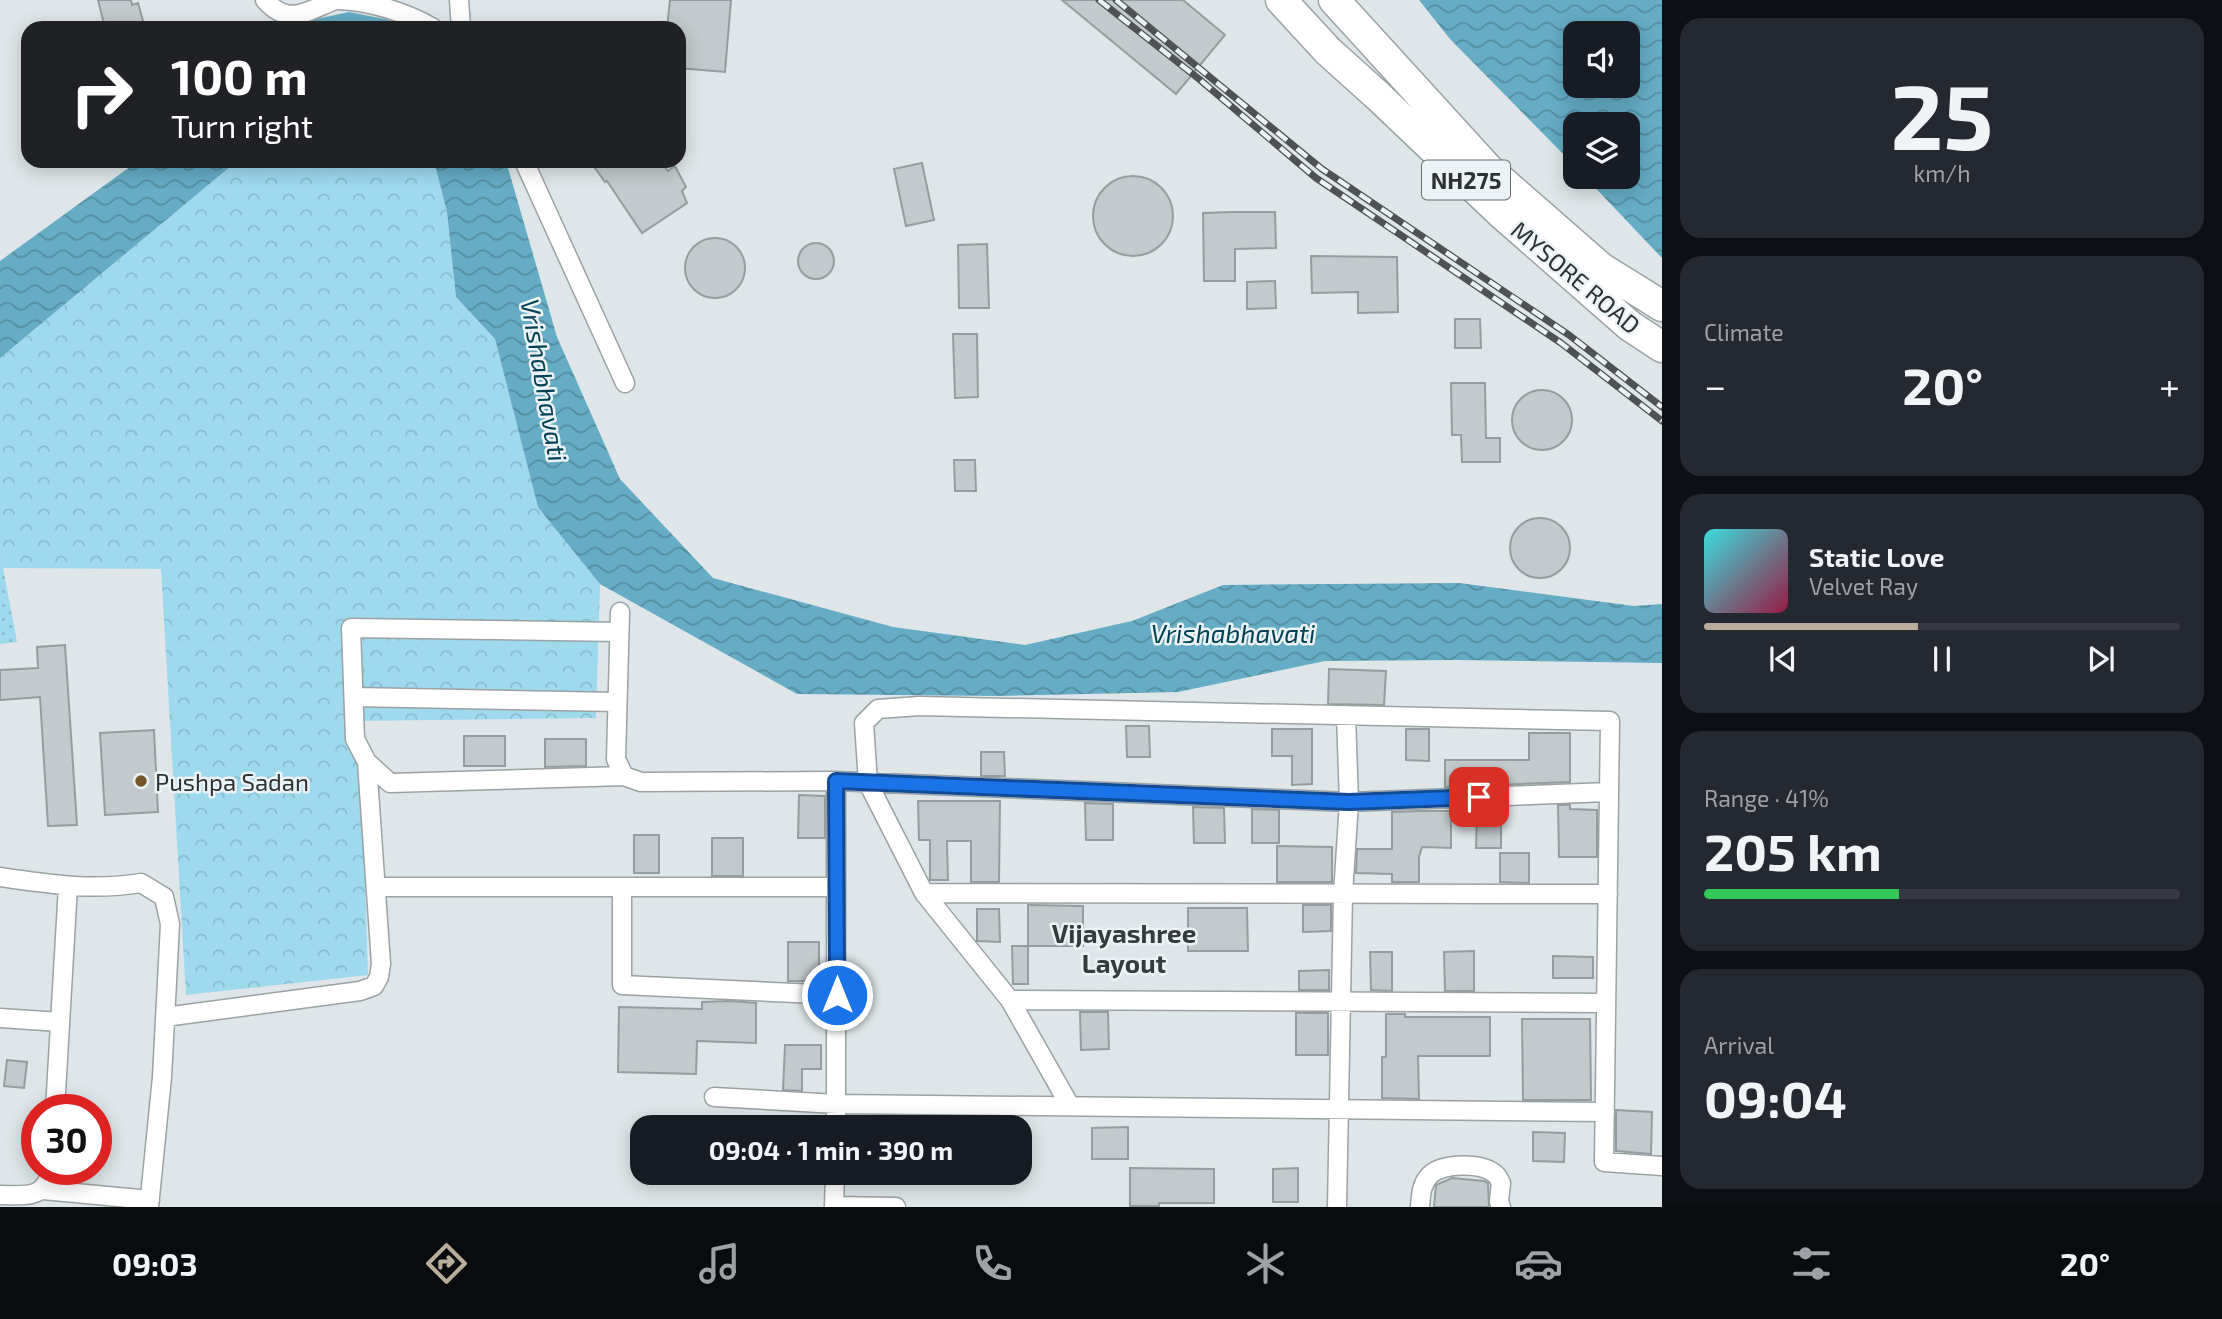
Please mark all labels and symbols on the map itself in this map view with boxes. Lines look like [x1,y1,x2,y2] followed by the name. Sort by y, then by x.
[1422,160,1510,200] road number: NH275
[1506,215,1646,339] street label: MYSORE ROAD
[515,296,575,464] water label: Vrishabhavati
[1151,617,1315,648] water label: Vrishabhavati
[155,767,309,796] place label: Pushpa Sadan
[1449,767,1509,827] pin
[133,773,149,789] marker: Pushpa Sadan
[1052,917,1196,979] district label: Vijayashree Layout
[800,958,874,1032] position arrow
[21,1094,112,1185] speed limit sign: 30

